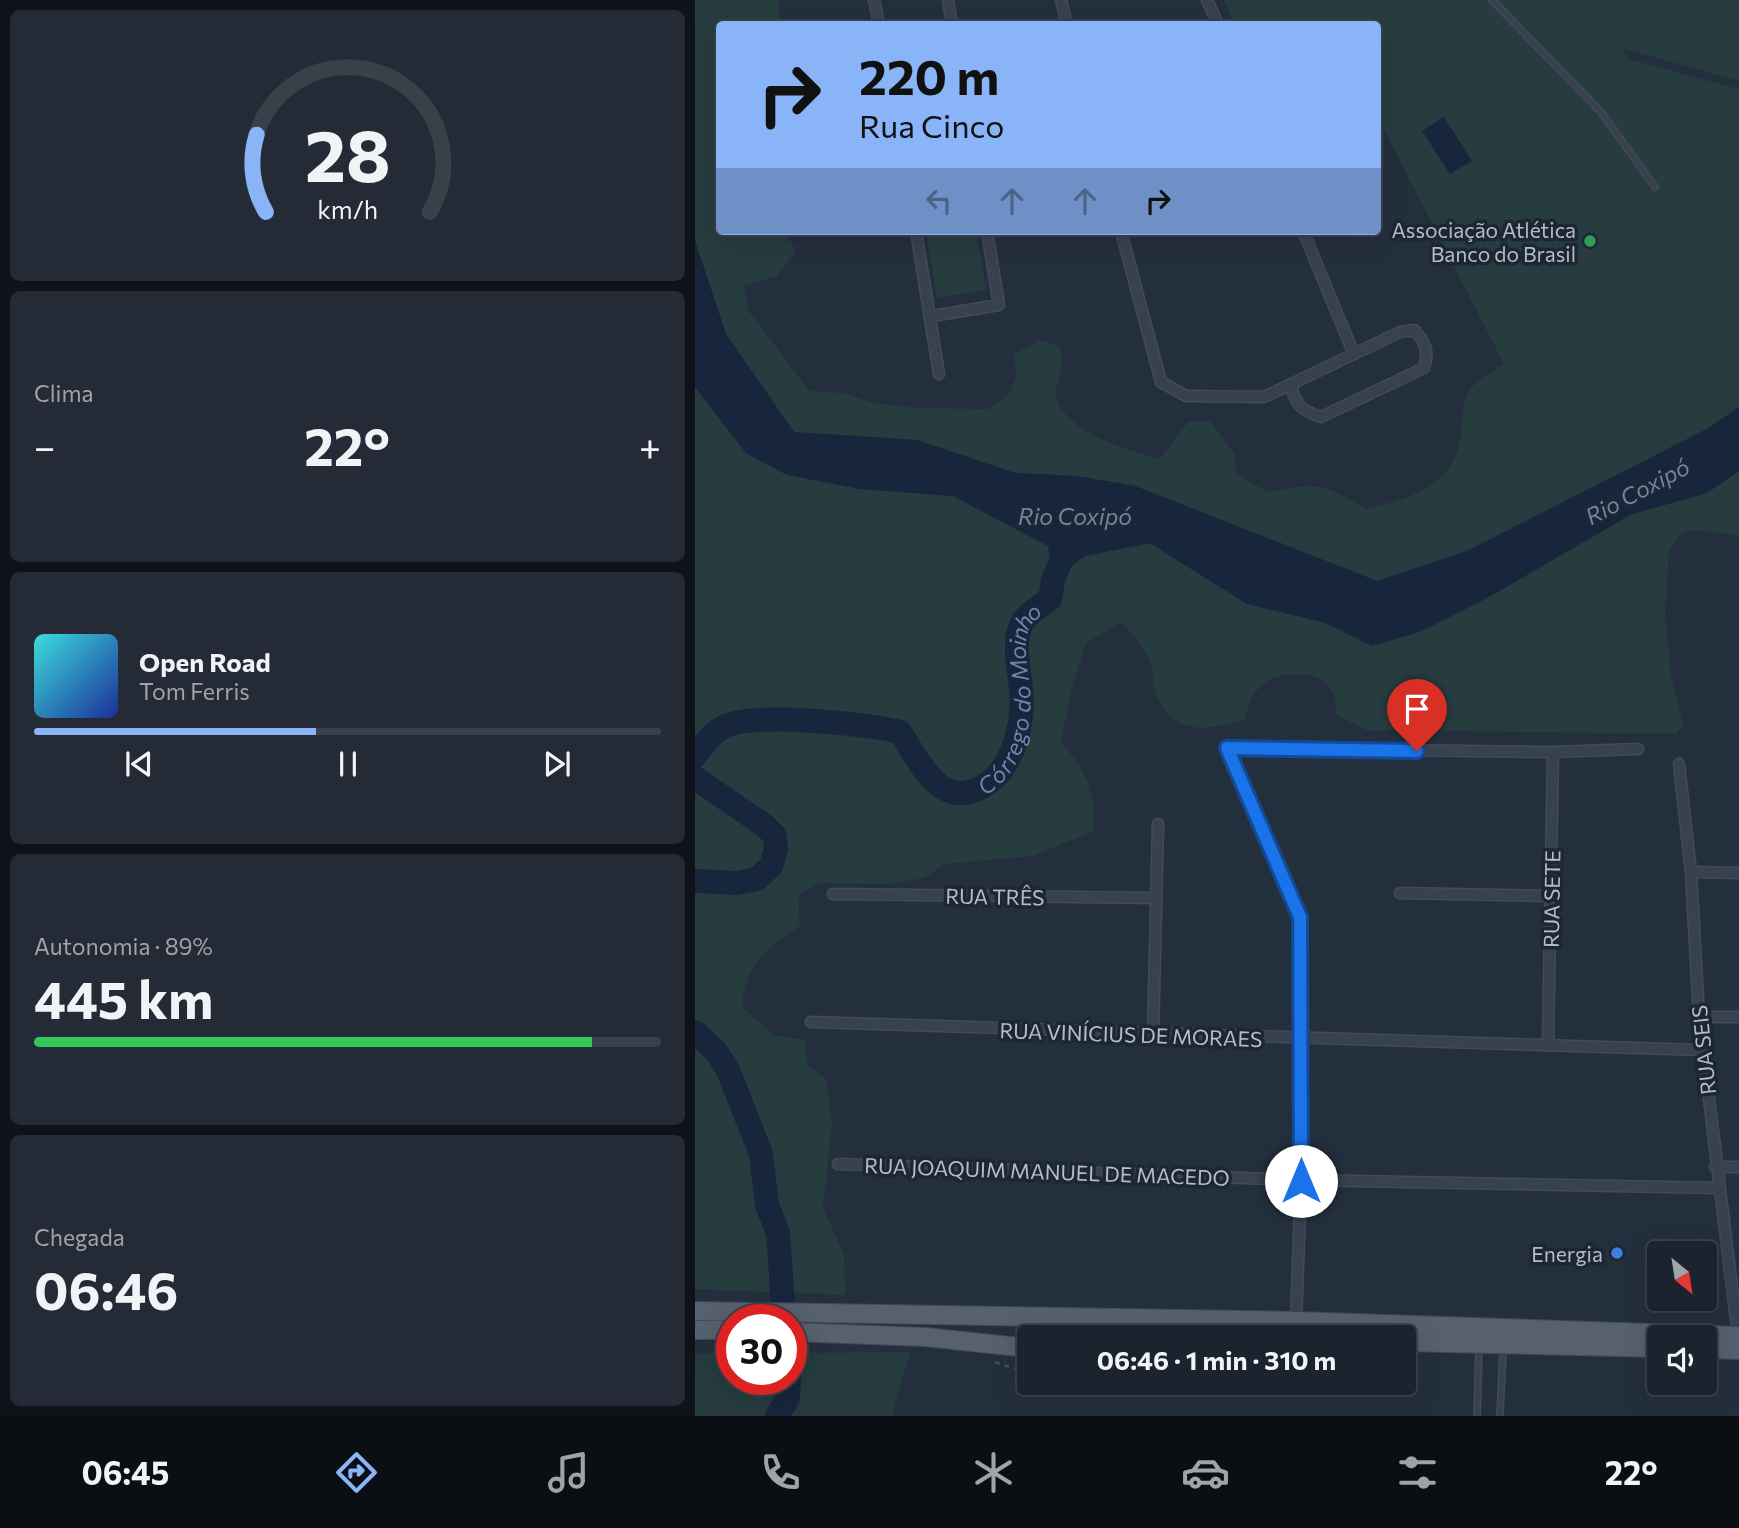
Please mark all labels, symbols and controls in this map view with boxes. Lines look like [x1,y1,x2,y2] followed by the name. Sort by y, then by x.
[859,45,999,105] text: 220 m
[744,49,835,140] icon: right
[859,105,1004,145] text: Rua Cinco
[305,108,391,197] text: 28
[920,182,958,220] icon: left
[993,182,1031,220] icon: ahead
[1066,182,1104,220] icon: ahead
[1139,182,1177,220] icon: right
[317,193,378,223] text: km/h
[1391,217,1576,266] place label: Associação Atlética Banco do Brasil
[1582,233,1598,249] marker: Associação Atlética Banco do Brasil
[34,379,94,407] text: Clima
[304,413,390,477] text: 22°
[34,422,56,469] text: −
[639,422,661,469] text: +
[1580,452,1694,530] water label: Rio Coxipó
[1018,502,1132,530] water label: Rio Coxipó
[972,596,1046,800] water label: Córrego do Moinho
[139,646,271,677] text: Open Road
[139,677,250,705] text: Tom Ferris
[1387,679,1447,751] pin
[1398,690,1436,728] icon: arrive
[120,745,158,783] icon: previous
[329,745,367,783] icon: pause
[538,745,576,783] icon: next
[1538,850,1564,948] street label: RUA SETE
[945,883,1045,909] street label: RUA TRÊS
[34,932,213,960] text: Autonomia · 89%
[34,966,213,1030] text: 445 km
[1686,1004,1720,1096] street label: RUA SEIS
[999,1017,1263,1051] street label: RUA VINÍCIUS DE MORAES
[1264,1144,1338,1218] position arrow
[864,1152,1230,1190] street label: RUA JOAQUIM MANUEL DE MACEDO
[34,1223,125,1251] text: Chegada
[1531,1241,1603,1266] place label: Energia
[1647,1241,1717,1311] north arrow
[1647,1241,1717,1395] map controls
[1609,1245,1625,1261] marker: Energia
[34,1257,178,1321] text: 06:46
[716,1304,807,1395] speed limit sign: 30
[1647,1325,1717,1395] button: sound
[1097,1344,1336,1375] text: 06:46 · 1 min · 310 m
[332,1448,381,1497] icon: directions
[544,1448,593,1497] icon: music
[756,1448,805,1497] icon: phone
[969,1448,1018,1497] icon: climate
[1181,1448,1230,1497] icon: car
[1393,1448,1442,1497] icon: filters
[82,1452,169,1492] text: 06:45
[1605,1452,1657,1492] text: 22°

